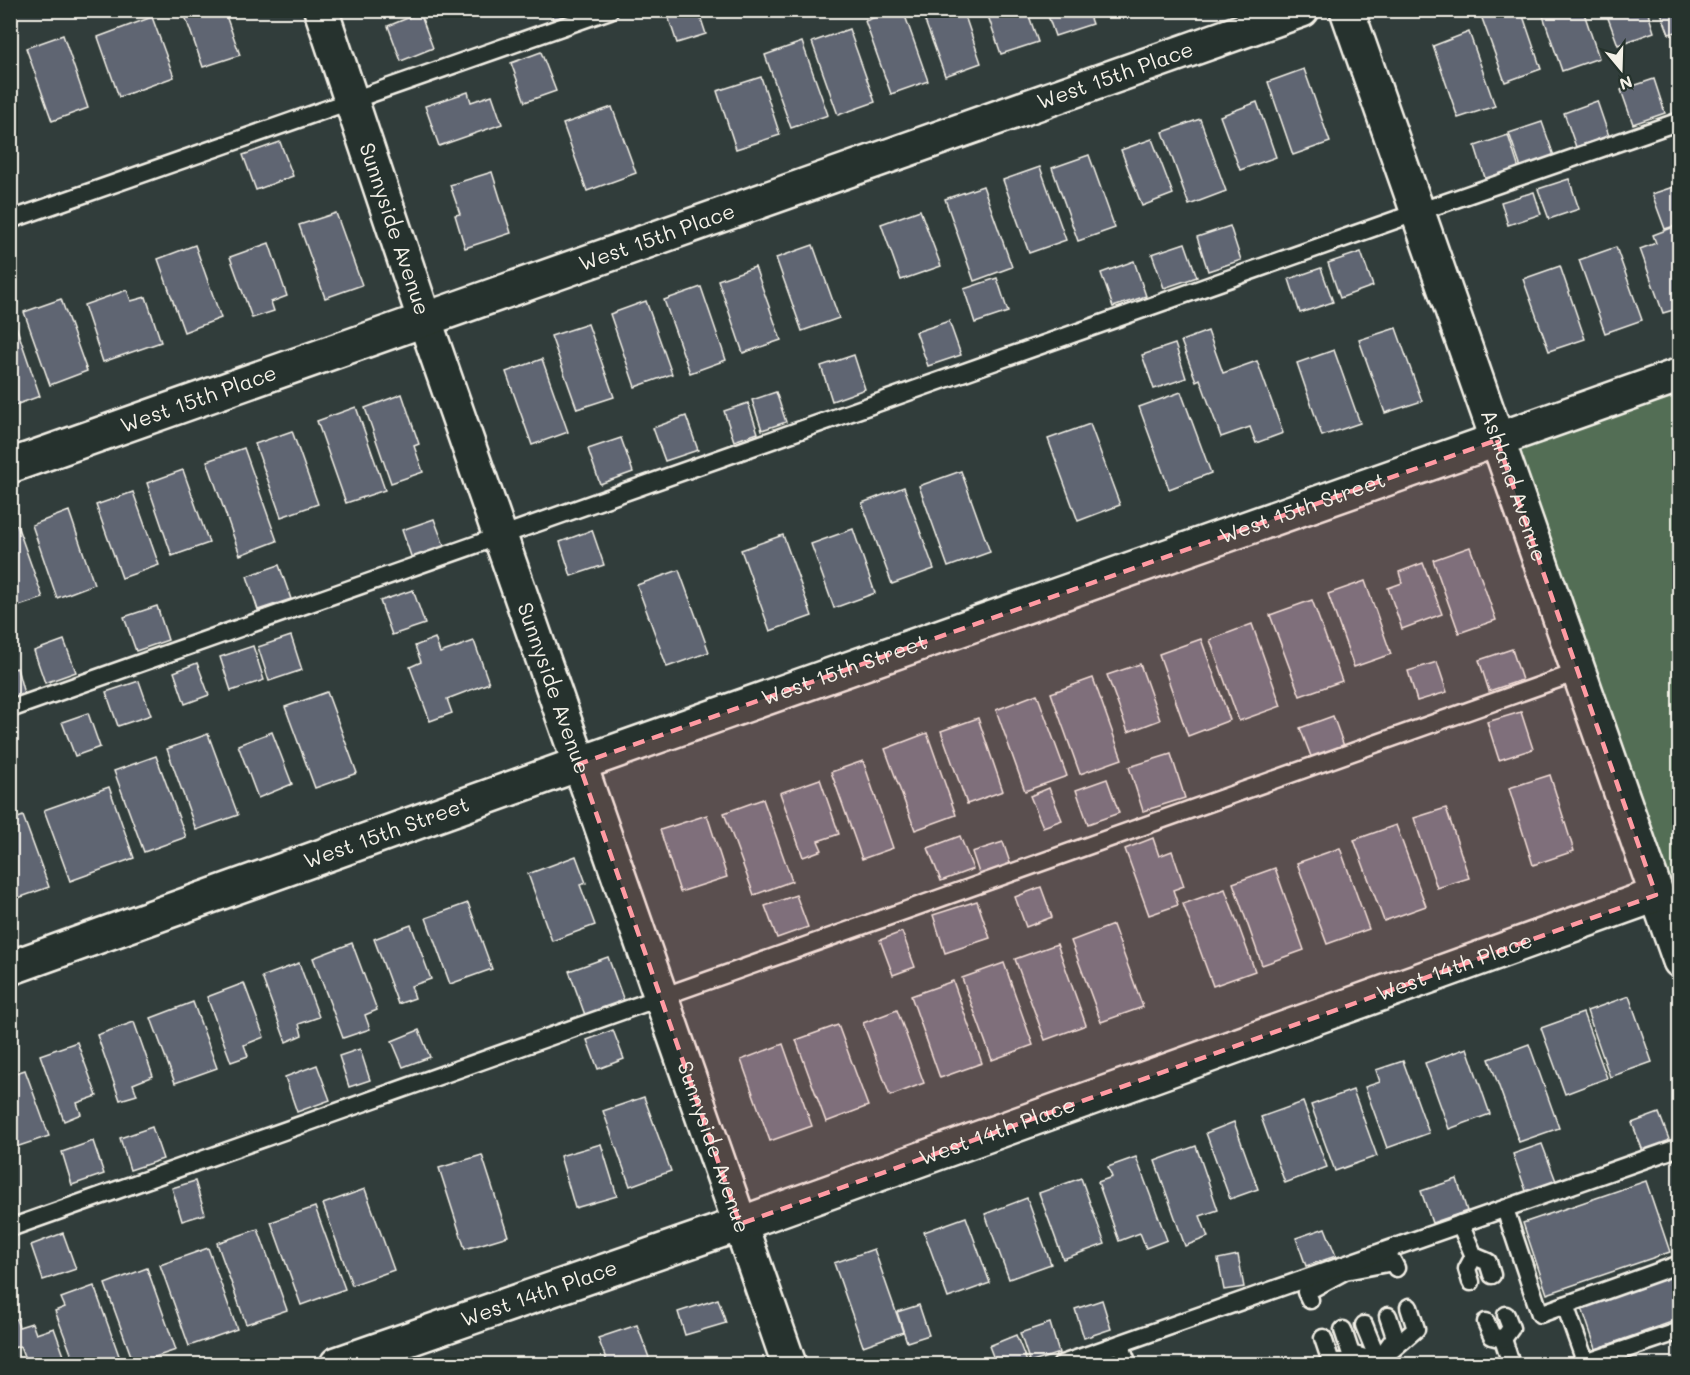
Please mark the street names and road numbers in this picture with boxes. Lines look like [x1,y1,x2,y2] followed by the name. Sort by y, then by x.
[1033,35,1196,114] street label: West 15th Place
[354,139,437,318] street label: Sunnyside Avenue
[575,196,738,276] street label: West 15th Place
[116,358,280,438] street label: West 15th Place
[1476,406,1554,565] street label: Ashland Avenue
[1216,465,1389,549] street label: West 15th Street
[512,598,597,777] street label: Sunnyside Avenue
[757,627,930,711] street label: West 15th Street
[300,790,472,874] street label: West 15th Street
[1373,926,1536,1006] street label: West 14th Place
[672,1057,757,1236] street label: Sunnyside Avenue
[915,1090,1078,1171] street label: West 14th Place
[457,1253,620,1332] street label: West 14th Place

